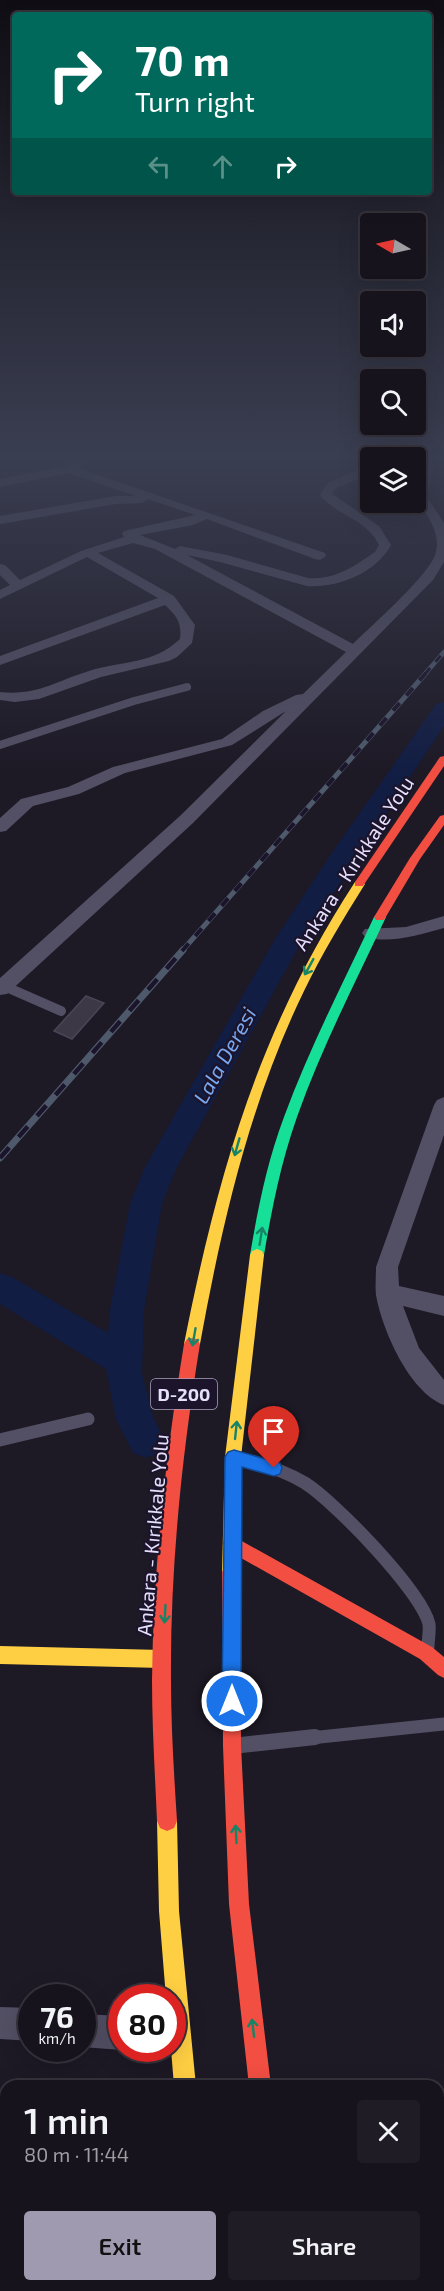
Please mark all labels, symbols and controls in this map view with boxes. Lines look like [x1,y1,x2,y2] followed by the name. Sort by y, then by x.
[135,34,230,84] text: 70 m
[36,36,114,114] icon: right
[135,85,255,117] text: Turn right
[143,150,176,183] icon: left
[206,150,239,183] icon: ahead
[269,150,302,183] icon: right
[360,213,426,279] north arrow
[360,213,426,513] map controls
[360,291,426,357] button: sound
[360,369,426,435] button: search
[360,447,426,513] button: layers
[288,771,418,955] street label: Ankara - Kırıkkale Yolu
[303,957,314,975] one-way arrow
[187,1003,261,1107] water label: Lala Deresi
[231,1137,242,1156] one-way arrow
[255,1227,266,1246] one-way arrow
[188,1327,199,1347] one-way arrow
[151,1379,217,1409] road number: D-200
[248,1406,299,1468] pin
[257,1415,290,1448] icon: arrive
[231,1420,242,1440] one-way arrow
[131,1433,173,1637] street label: Ankara - Kırıkkale Yolu
[159,1604,170,1624] one-way arrow
[200,1669,264,1733] position arrow
[230,1825,241,1845] one-way arrow
[108,1984,186,2062] speed limit sign: 80
[40,1998,74,2034] text: 76
[248,2019,259,2039] one-way arrow
[38,2029,76,2047] text: km/h
[24,2098,109,2141] text: 1 min
[357,2100,420,2163] button: close
[24,2142,129,2166] text: 80 m · 11:44
[24,2211,216,2280] button: Exit
[228,2211,420,2280] button: Share

